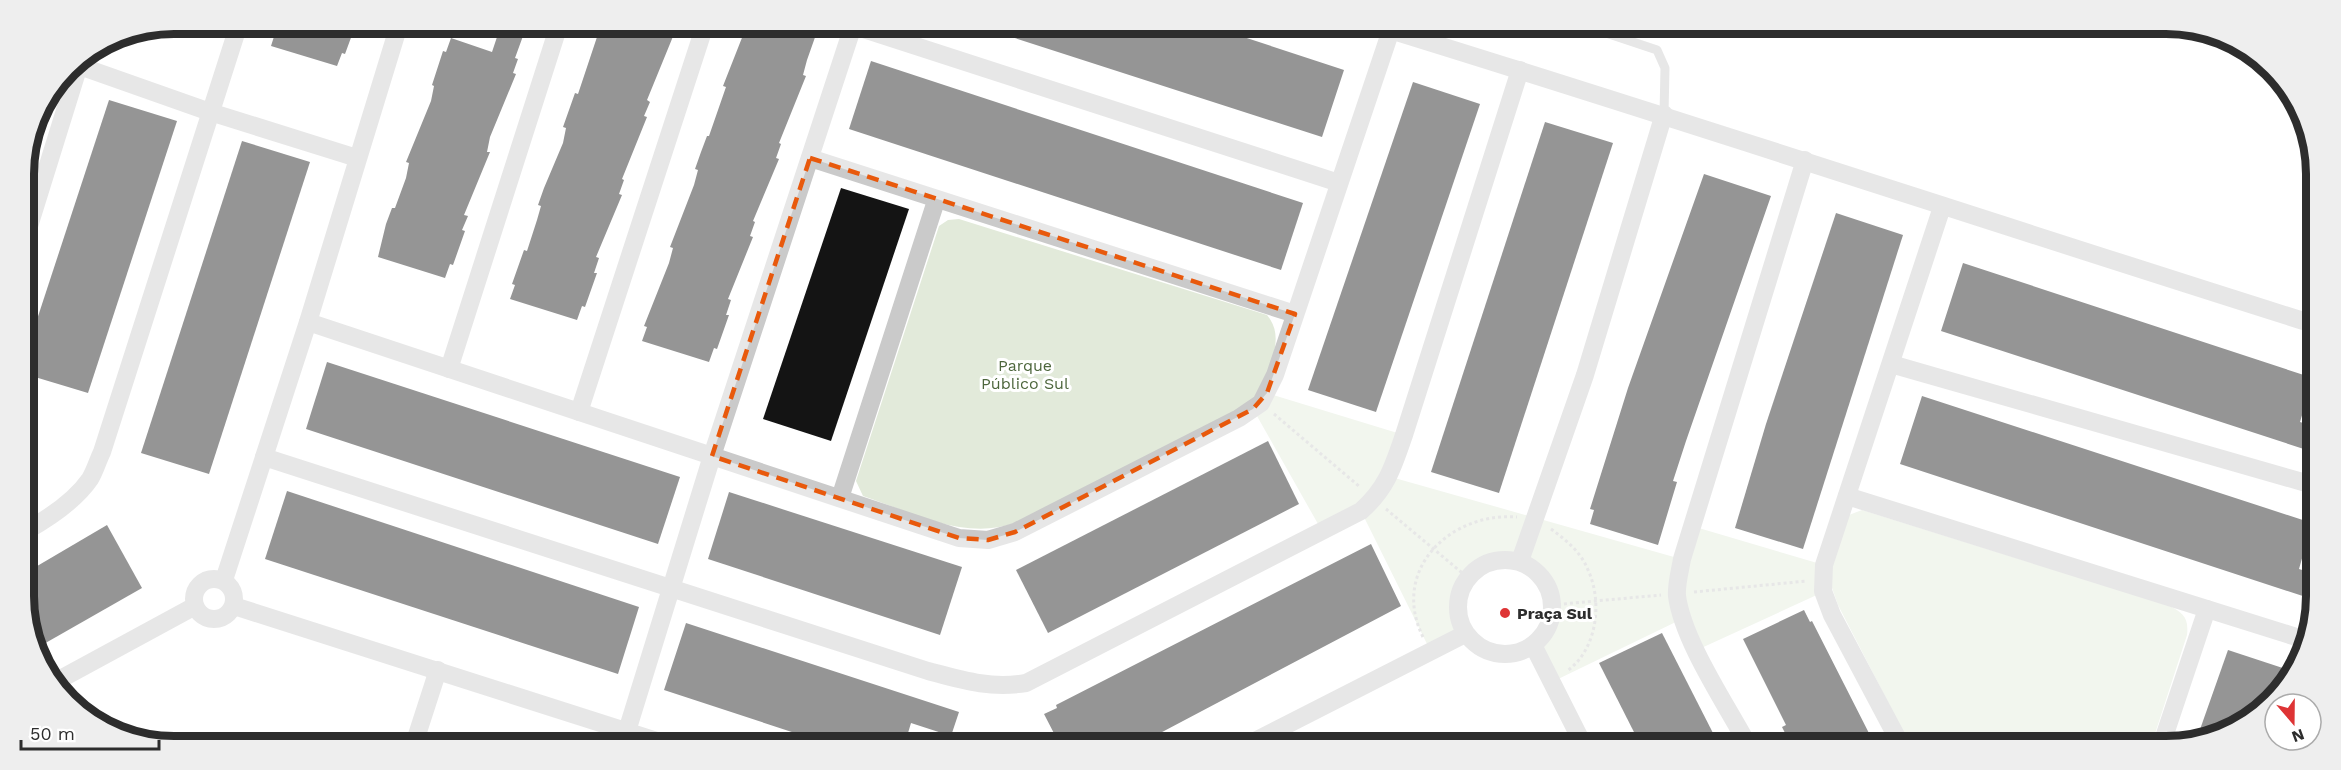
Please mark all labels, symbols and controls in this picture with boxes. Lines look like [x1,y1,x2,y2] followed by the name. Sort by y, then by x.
[981,356,1069,393] park label: Parque Público Sul
[1517,604,1593,623] place label: Praça Sul
[1498,606,1512,620] marker: Praça Sul
[2263,692,2323,752] north arrow
[21,713,159,751] scale bar
[30,723,75,744] text: 50 m
[2289,725,2307,747] text: N

